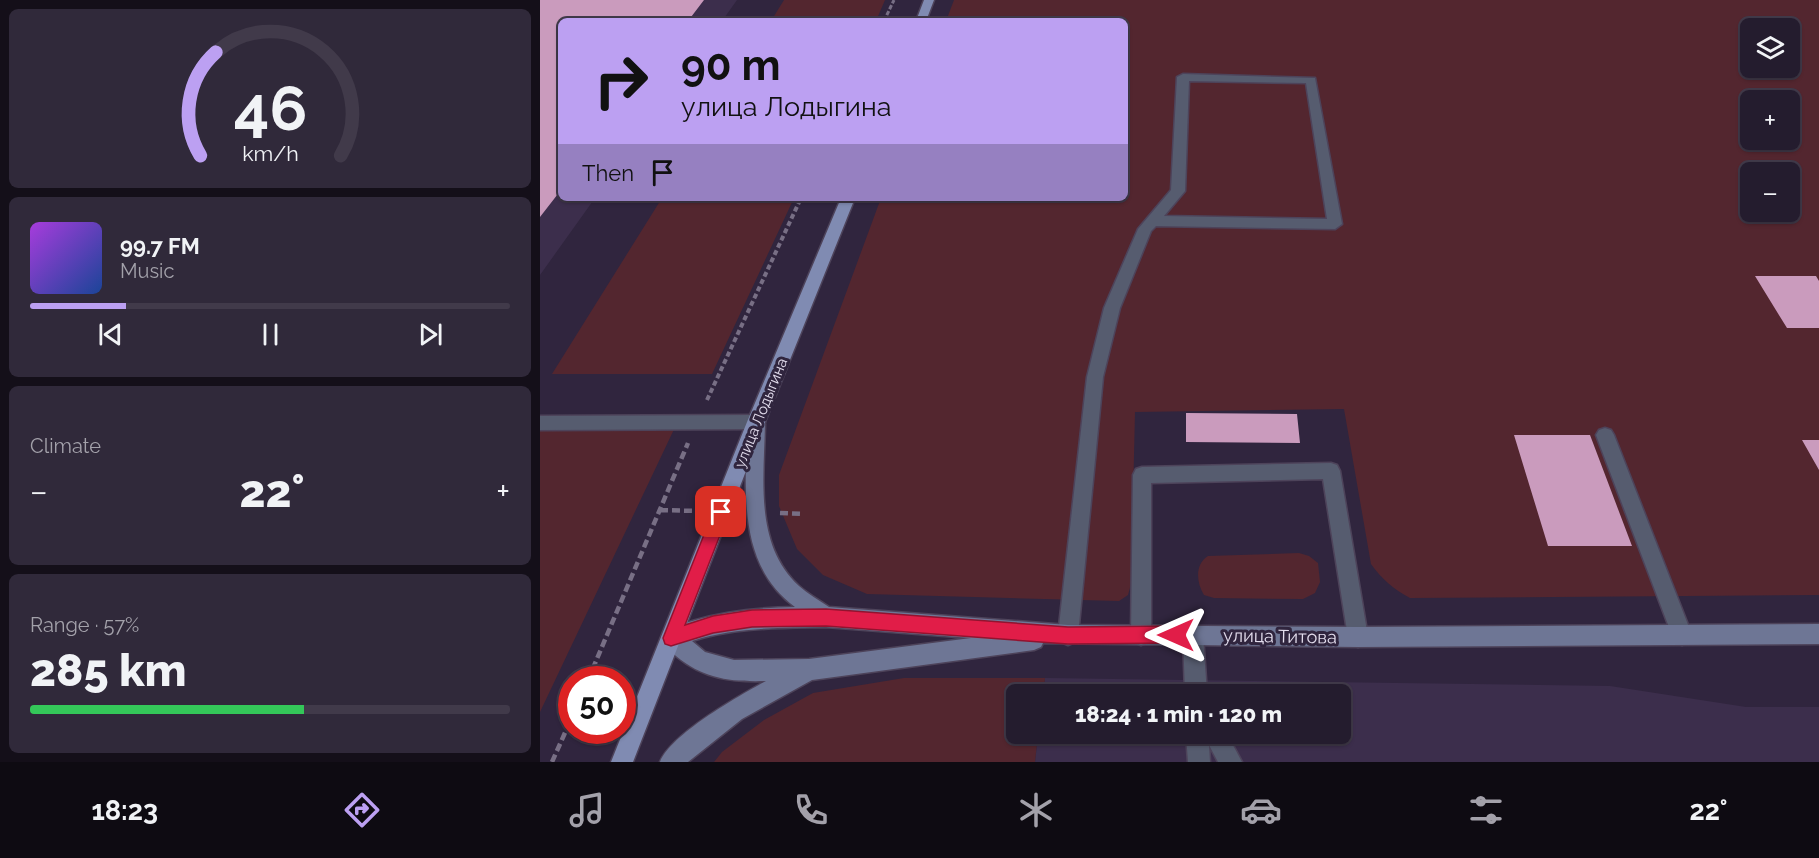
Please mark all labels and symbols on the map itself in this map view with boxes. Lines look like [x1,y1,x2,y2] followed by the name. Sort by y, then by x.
[731,355,791,471] street label: улица Лодыгина
[695,486,746,537] pin
[1144,603,1208,667] position arrow
[1223,625,1337,647] street label: улица Титова
[558,666,636,744] speed limit sign: 50

